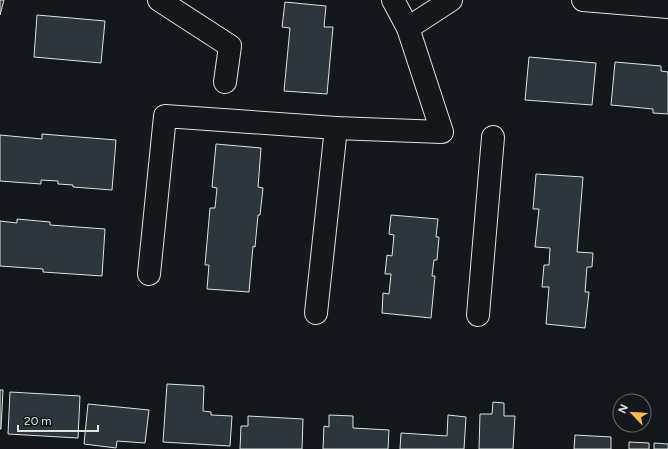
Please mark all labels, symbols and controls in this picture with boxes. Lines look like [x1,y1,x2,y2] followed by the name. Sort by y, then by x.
[612,393,652,433] north arrow
[616,402,631,416] text: N
[18,407,98,433] scale bar
[24,414,52,428] text: 20 m

